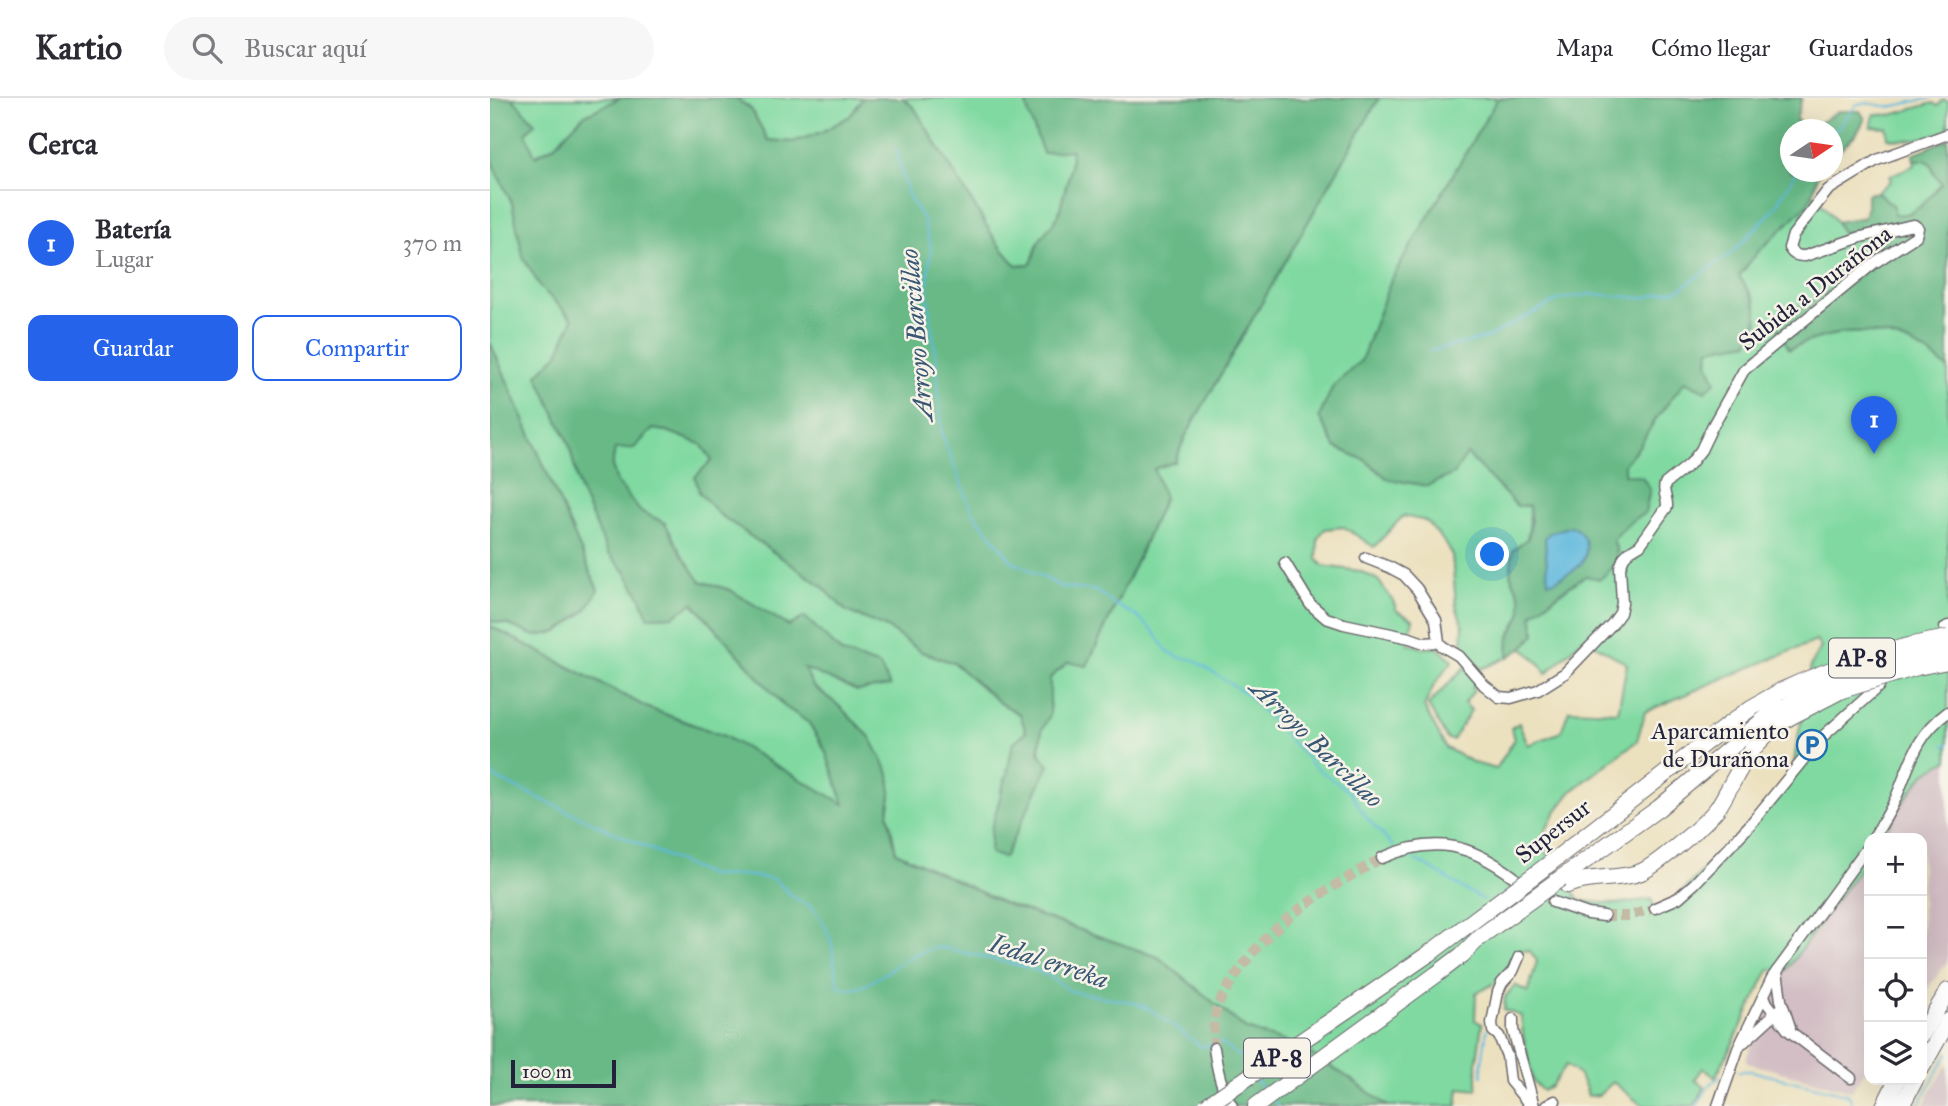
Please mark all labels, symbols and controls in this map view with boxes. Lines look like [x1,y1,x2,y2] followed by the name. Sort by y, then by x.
[164,17,654,80] search box
[35,28,122,68] text: Kartio
[188,29,226,67] icon: search
[244,32,366,64] text: Buscar aquí
[1556,33,1613,63] text: Mapa
[1651,33,1770,63] text: Cómo llegar
[1808,33,1913,63] text: Guardados
[1780,119,1843,182] north arrow
[28,126,97,162] text: Cerca
[95,213,171,245] text: Batería
[1732,218,1898,357] street label: Subida a Durañona
[46,229,56,257] text: 1
[403,229,462,257] text: 370 m
[95,245,153,273] text: Lugar
[893,247,940,425] water label: Arroyo Barcillao
[28,315,238,381] button: Guardar
[252,315,462,381] button: Compartir
[1851,396,1897,454] pin: 1
[1475,537,1509,571] your location
[1829,638,1895,678] road number: AP-8
[1242,669,1390,815] water label: Arroyo Barcillao
[1650,716,1790,774] place label: Aparcamiento de Durañona
[1795,728,1829,762] parking icon: Aparcamiento de Durañona
[1509,792,1597,870] street label: Supersur
[1864,833,1927,1085] map controls
[1864,833,1927,896] button: +
[1864,896,1927,959] button: −
[985,926,1112,995] water label: Iedal erreka
[1864,959,1927,1022] button: locate
[1864,1022,1927,1085] button: layers
[1244,1038,1310,1077] road number: AP-8
[511,1057,616,1089] scale bar
[522,1060,572,1083] text: 100 m

